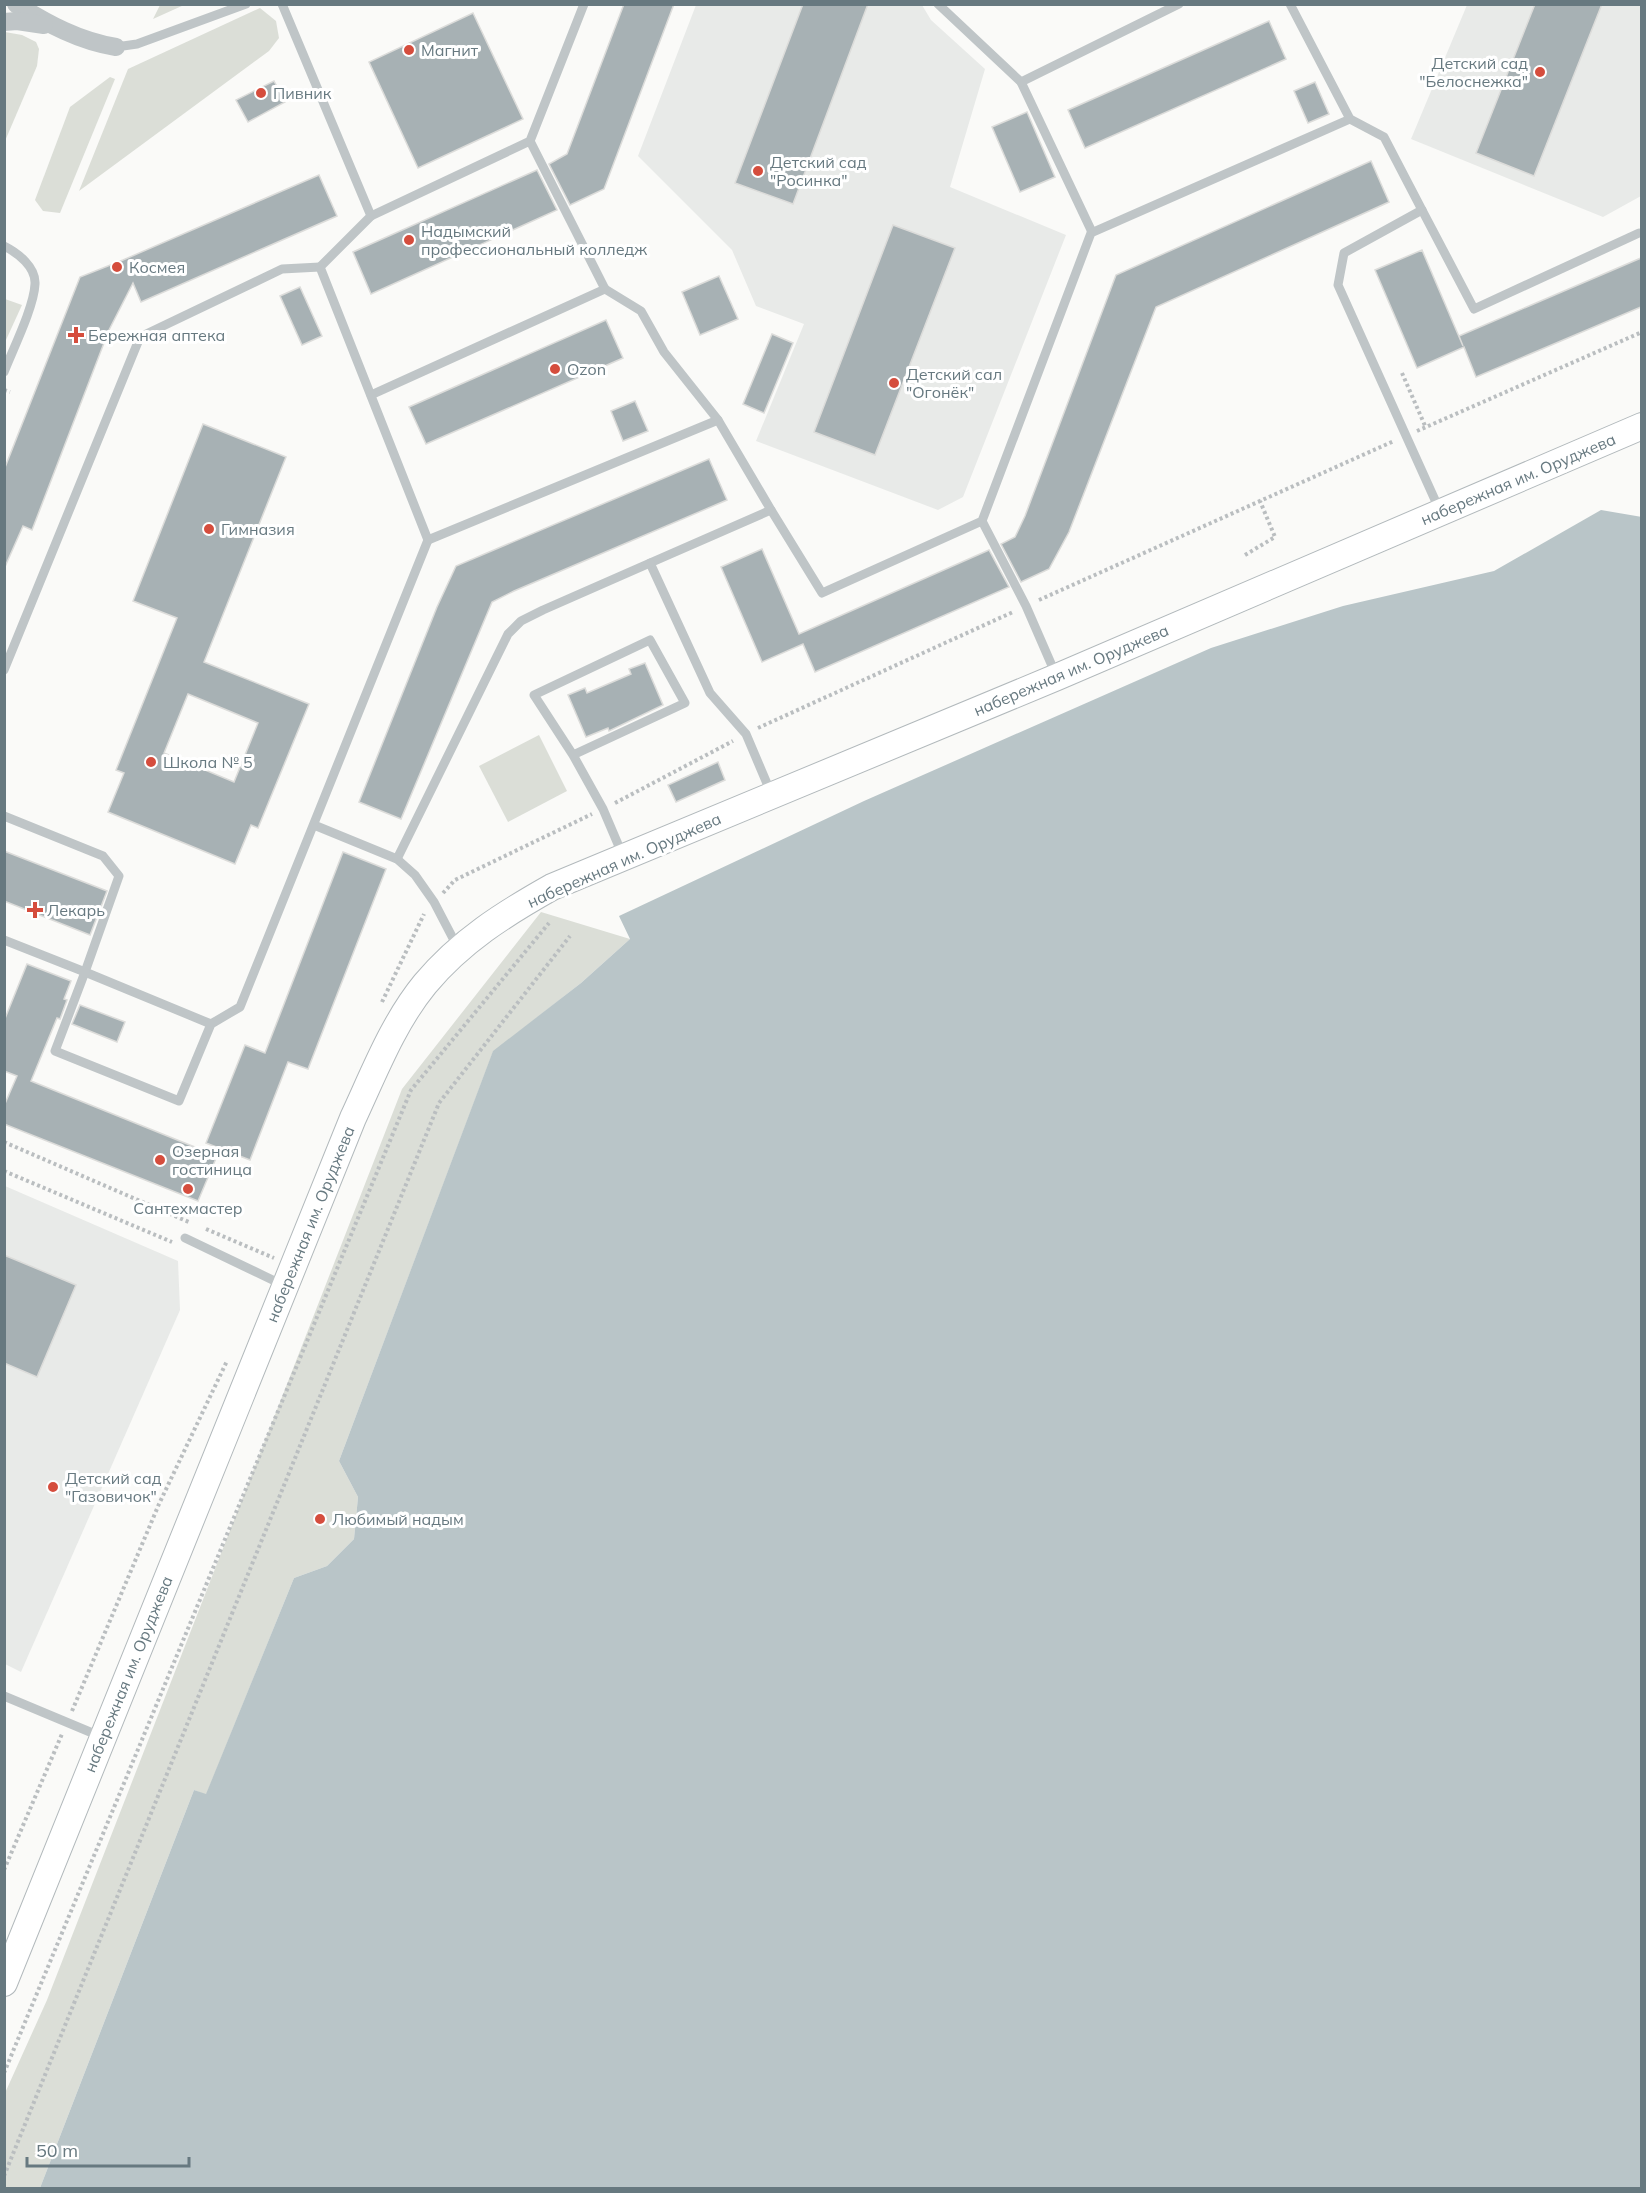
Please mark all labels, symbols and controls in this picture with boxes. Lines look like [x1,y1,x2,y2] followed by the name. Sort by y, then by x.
[421,40,479,60] place label: Магнит
[402,43,416,57] marker: Магнит
[1419,53,1528,91] place label: Детский сад "Белоснежка"
[1533,65,1547,79] marker: Детский сад "Белоснежка"
[273,83,332,103] place label: Пивник
[254,86,268,100] marker: Пивник
[770,152,867,190] place label: Детский сад "Росинка"
[751,164,765,178] marker: Детский сад "Росинка"
[421,221,647,259] place label: Надымский профессиональный колледж
[402,233,416,247] marker: Надымский профессиональный колледж
[129,257,185,277] place label: Космея
[110,260,124,274] marker: Космея
[88,325,225,345] place label: Бережная аптека
[69,328,83,342] marker: Бережная аптека
[567,359,606,379] place label: Ozon
[548,362,562,376] marker: Ozon
[906,364,1002,402] place label: Детский сал "Огонёк"
[887,376,901,390] marker: Детский сал "Огонёк"
[1417,429,1619,529] street label: набережная им. Оруджева
[221,519,295,539] place label: Гимназия
[202,522,216,536] marker: Гимназия
[970,620,1172,720] street label: набережная им. Оруджева
[163,752,253,772] place label: Школа № 5
[144,755,158,769] marker: Школа № 5
[524,808,724,912] street label: набережная им. Оруджева
[47,900,105,920] place label: Лекарь
[28,903,42,917] marker: Лекарь
[261,1123,359,1325] street label: набережная им. Оруджева
[172,1141,252,1179] place label: Озерная гостиница
[153,1153,167,1167] marker: Озерная гостиница
[181,1182,195,1196] marker: Сантехмастер
[133,1198,243,1218] place label: Сантехмастер
[65,1468,162,1506] place label: Детский сад "Газовичок"
[46,1480,60,1494] marker: Детский сад "Газовичок"
[332,1509,464,1529] place label: Любимый надым
[313,1512,327,1526] marker: Любимый надым
[79,1573,177,1775] street label: набережная им. Оруджева
[27,2130,189,2168] scale bar
[36,2139,78,2162] text: 50 m

